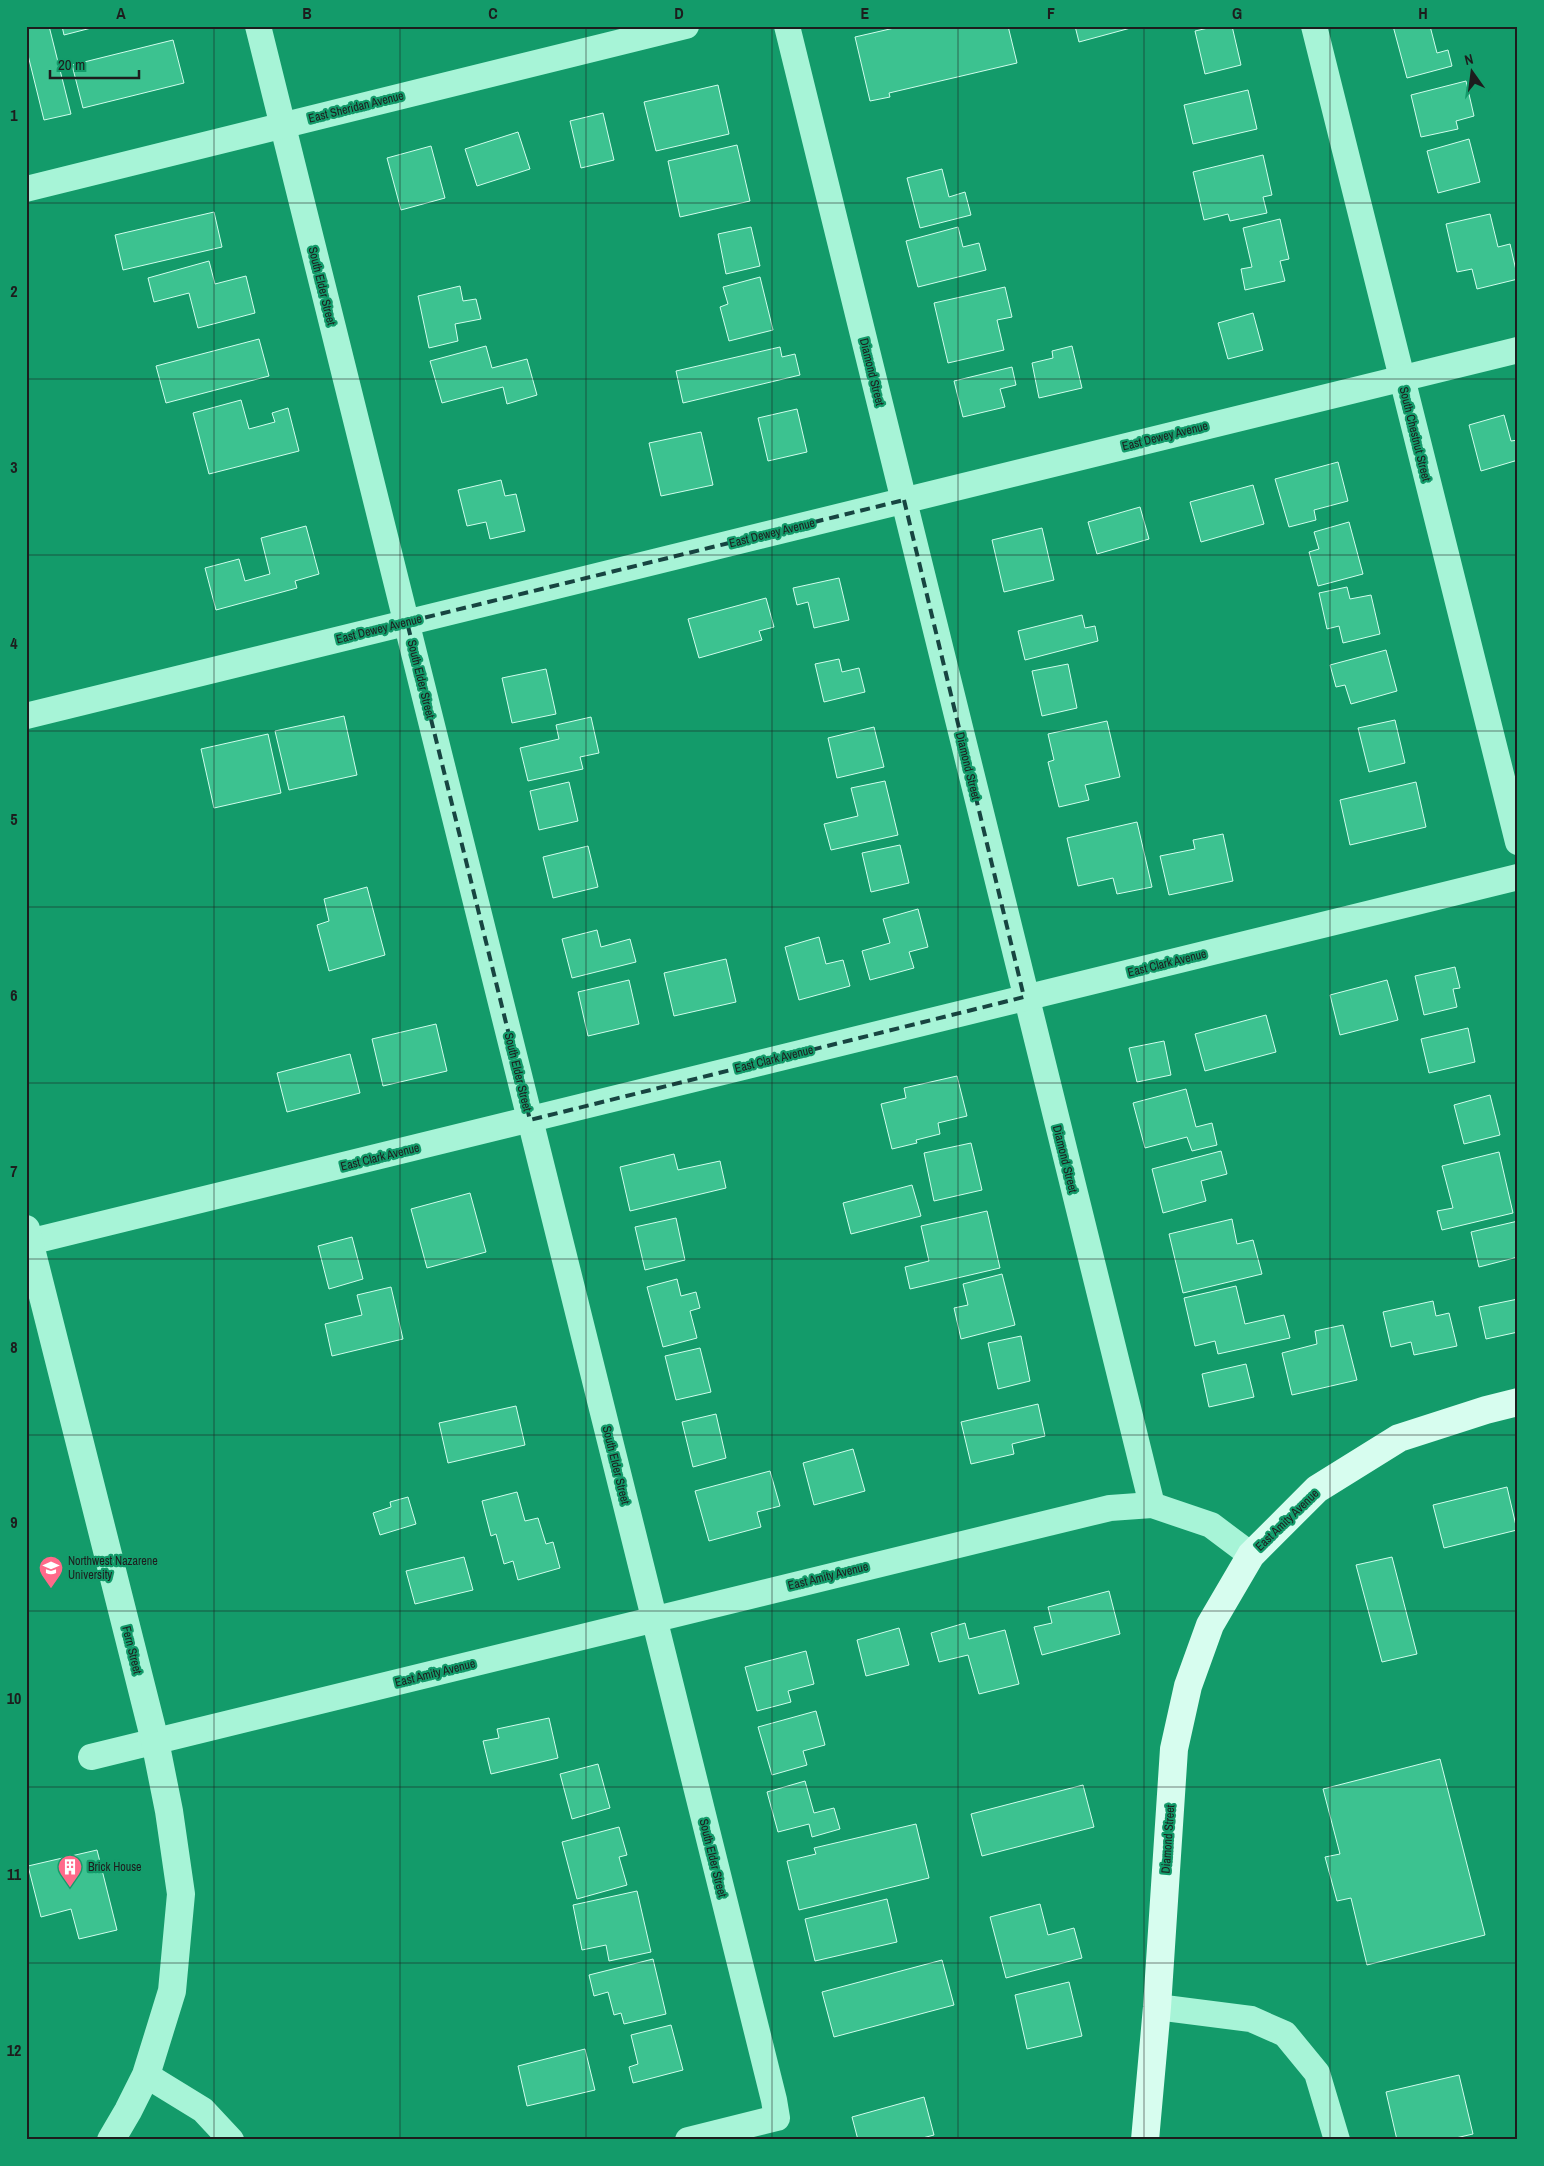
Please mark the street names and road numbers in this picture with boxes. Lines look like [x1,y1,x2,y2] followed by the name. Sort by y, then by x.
[307,87,405,127] street label: East Sheridan Avenue
[305,245,340,327] street label: South Elder Street
[856,337,888,408] street label: Diamond Street
[1396,385,1435,483] street label: South Chestnut Street
[1120,418,1210,454] street label: East Dewey Avenue
[727,515,817,551] street label: East Dewey Avenue
[334,611,424,647] street label: East Dewey Avenue
[404,638,439,720] street label: South Elder Street
[952,731,984,802] street label: Diamond Street
[1126,945,1208,981] street label: East Clark Avenue
[501,1031,536,1113] street label: South Elder Street
[733,1041,815,1077] street label: East Clark Avenue
[1049,1124,1081,1195] street label: Diamond Street
[339,1139,421,1175] street label: East Clark Avenue
[599,1424,634,1506] street label: South Elder Street
[1252,1486,1322,1554] street label: East Amity Avenue
[786,1558,870,1594] street label: East Amity Avenue
[118,1624,146,1676] street label: Fern Street
[393,1655,477,1691] street label: East Amity Avenue
[1158,1804,1178,1874] street label: Diamond Street
[696,1817,731,1899] street label: South Elder Street

